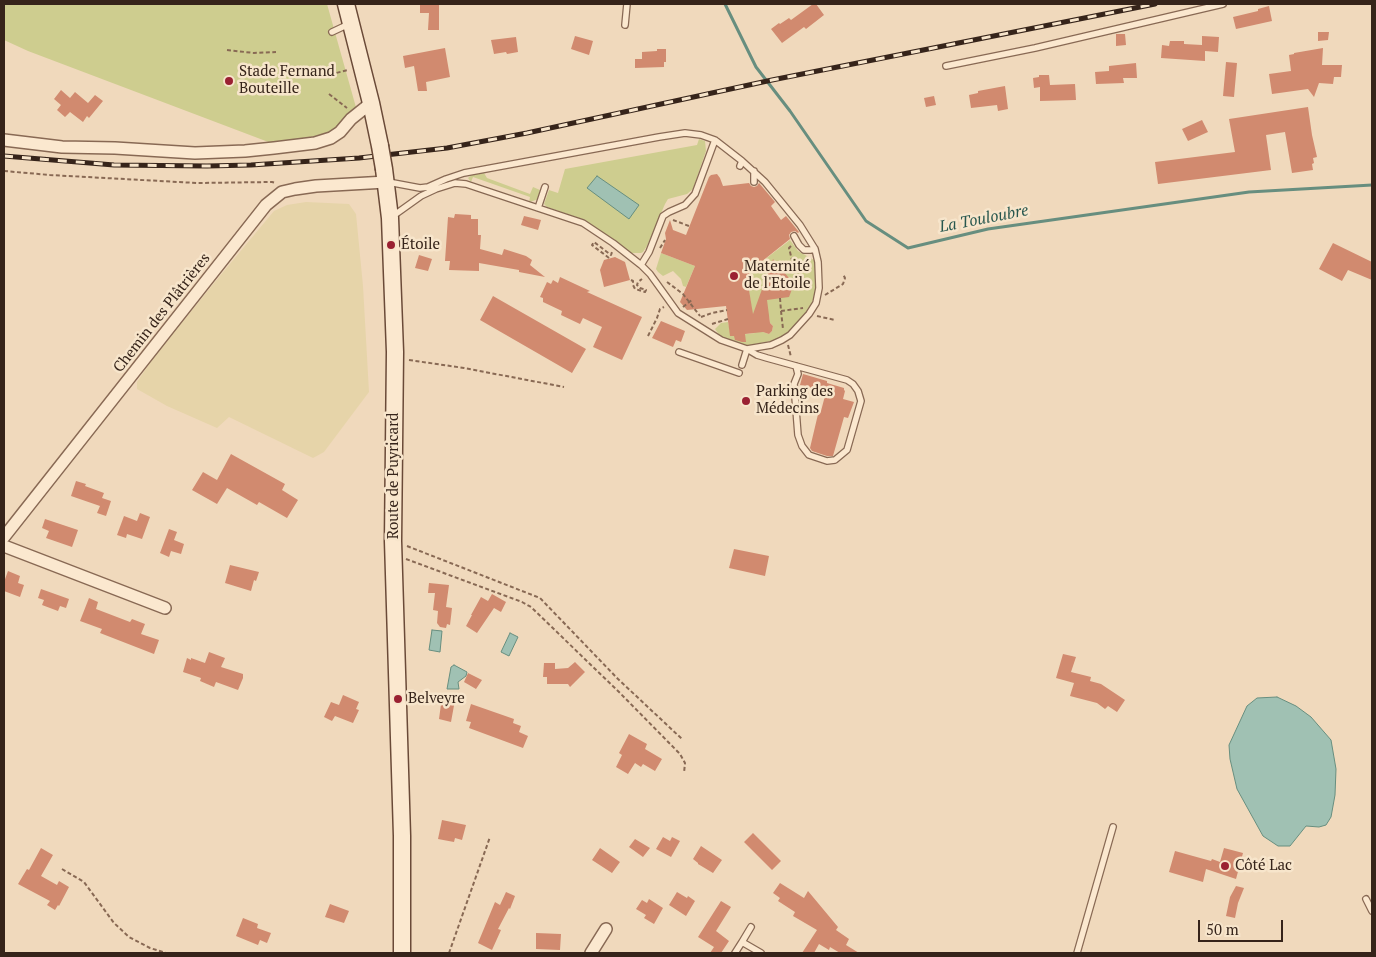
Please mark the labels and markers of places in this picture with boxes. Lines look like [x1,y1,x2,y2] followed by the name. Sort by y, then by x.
[239,63,335,98] place label: Stade Fernand Bouteille
[223,75,235,87] marker: Stade Fernand Bouteille
[401,236,440,254] place label: Étoile
[385,239,397,251] marker: Étoile
[744,258,811,293] place label: Maternité de l'Etoile
[728,270,740,282] marker: Maternité de l'Etoile
[756,383,833,418] place label: Parking des Médecins
[740,395,752,407] marker: Parking des Médecins
[408,690,465,708] place label: Belveyre
[392,693,404,705] marker: Belveyre
[1235,857,1292,875] place label: Côté Lac
[1219,860,1231,872] marker: Côté Lac

